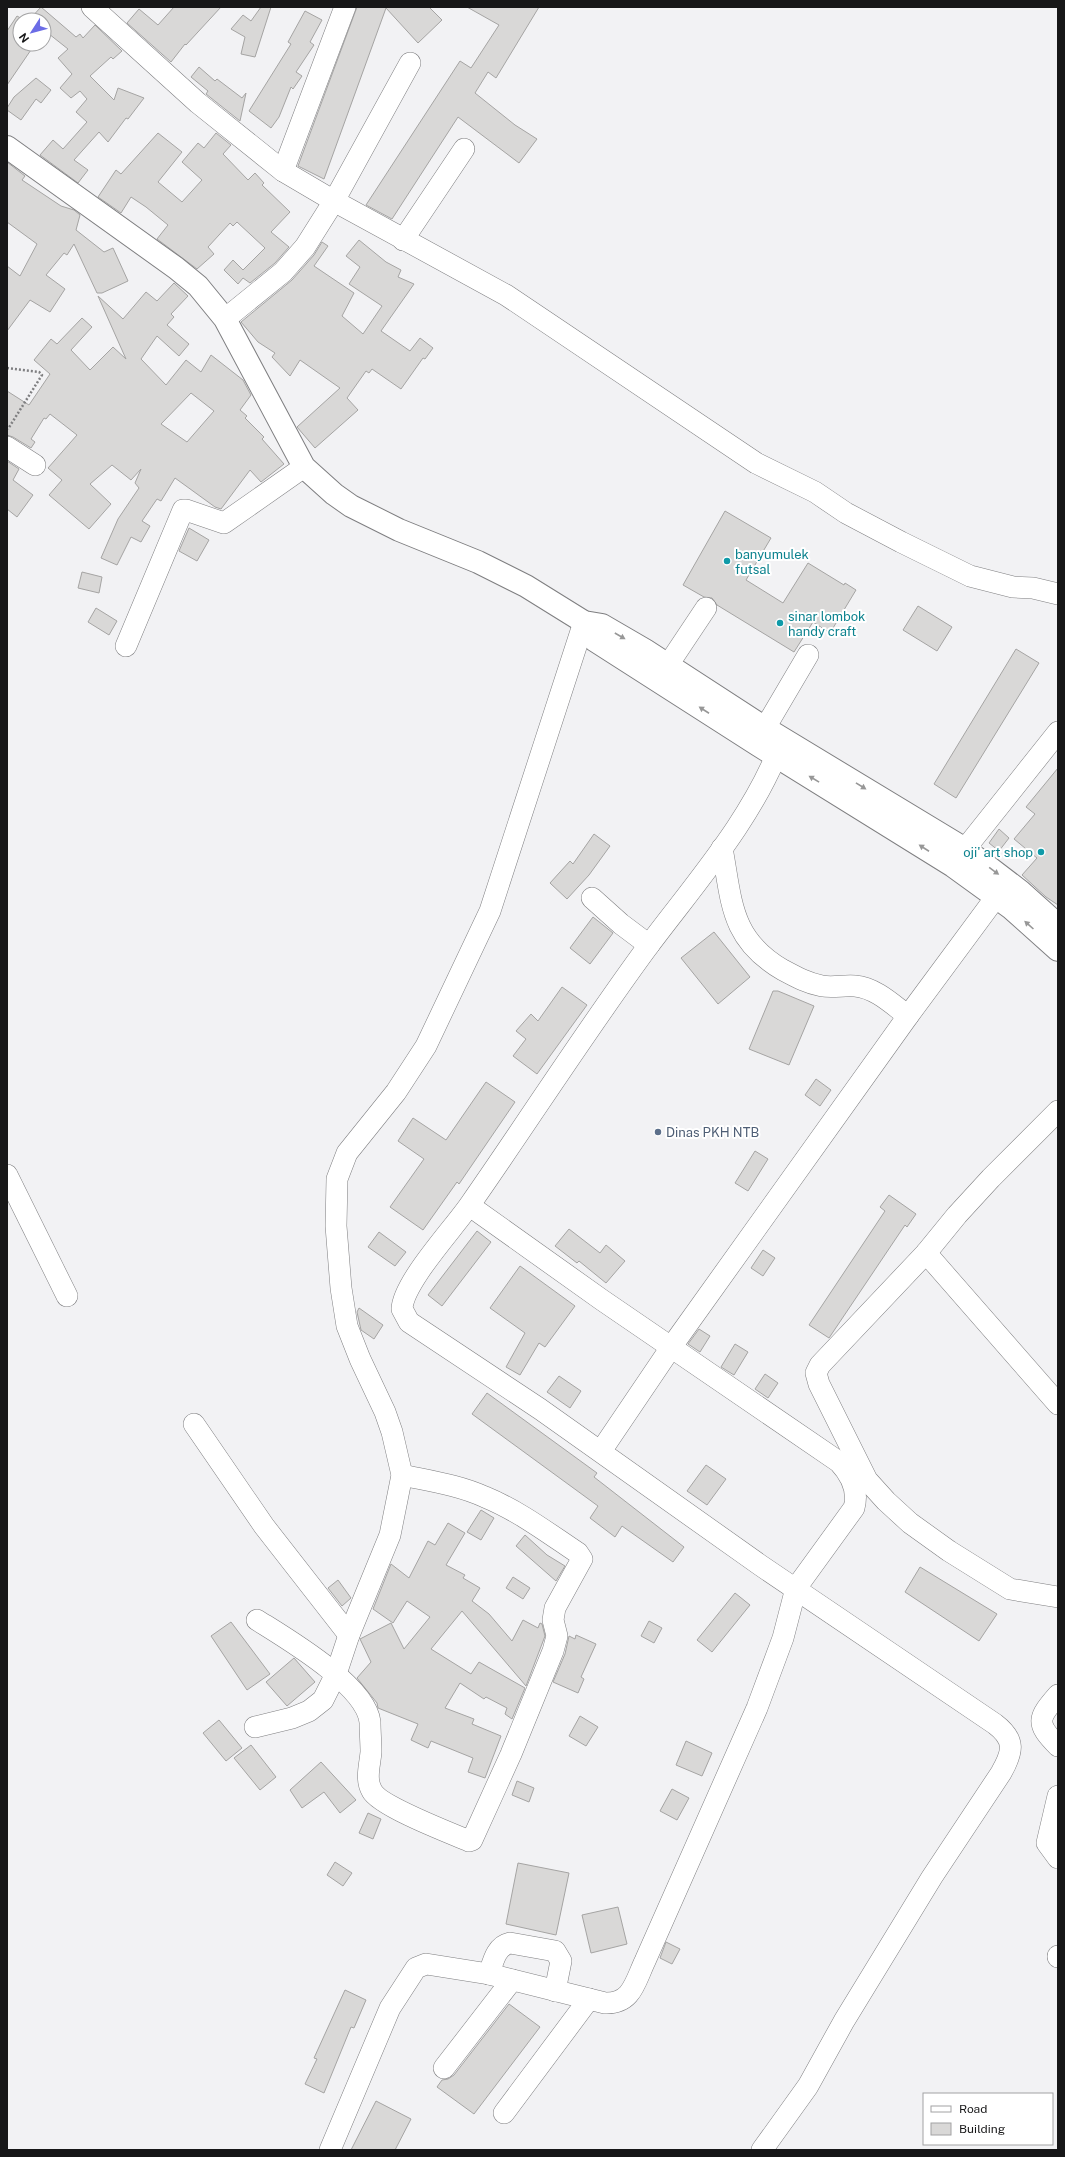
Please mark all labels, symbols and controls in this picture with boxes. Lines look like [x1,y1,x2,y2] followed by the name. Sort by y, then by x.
[12,12,52,52] north arrow
[17,31,31,45] text: N
[735,547,809,577] place label: banyumulek futsal
[722,556,732,566] marker: banyumulek futsal
[788,609,865,639] place label: sinar lombok handy craft
[775,618,785,628] marker: sinar lombok handy craft
[614,632,626,639] one-way arrow
[699,706,709,714] one-way arrow
[808,776,820,783] one-way arrow
[856,782,866,790] one-way arrow
[918,844,930,851] one-way arrow
[963,845,1033,860] place label: oji' art shop
[1036,847,1046,857] marker: oji' art shop
[989,867,999,875] one-way arrow
[1024,920,1034,929] one-way arrow
[666,1125,759,1140] place label: Dinas PKH NTB
[653,1127,663,1137] marker: Dinas PKH NTB
[923,2093,1053,2145] legend
[959,2102,987,2116] text: Road
[959,2122,1005,2136] text: Building

